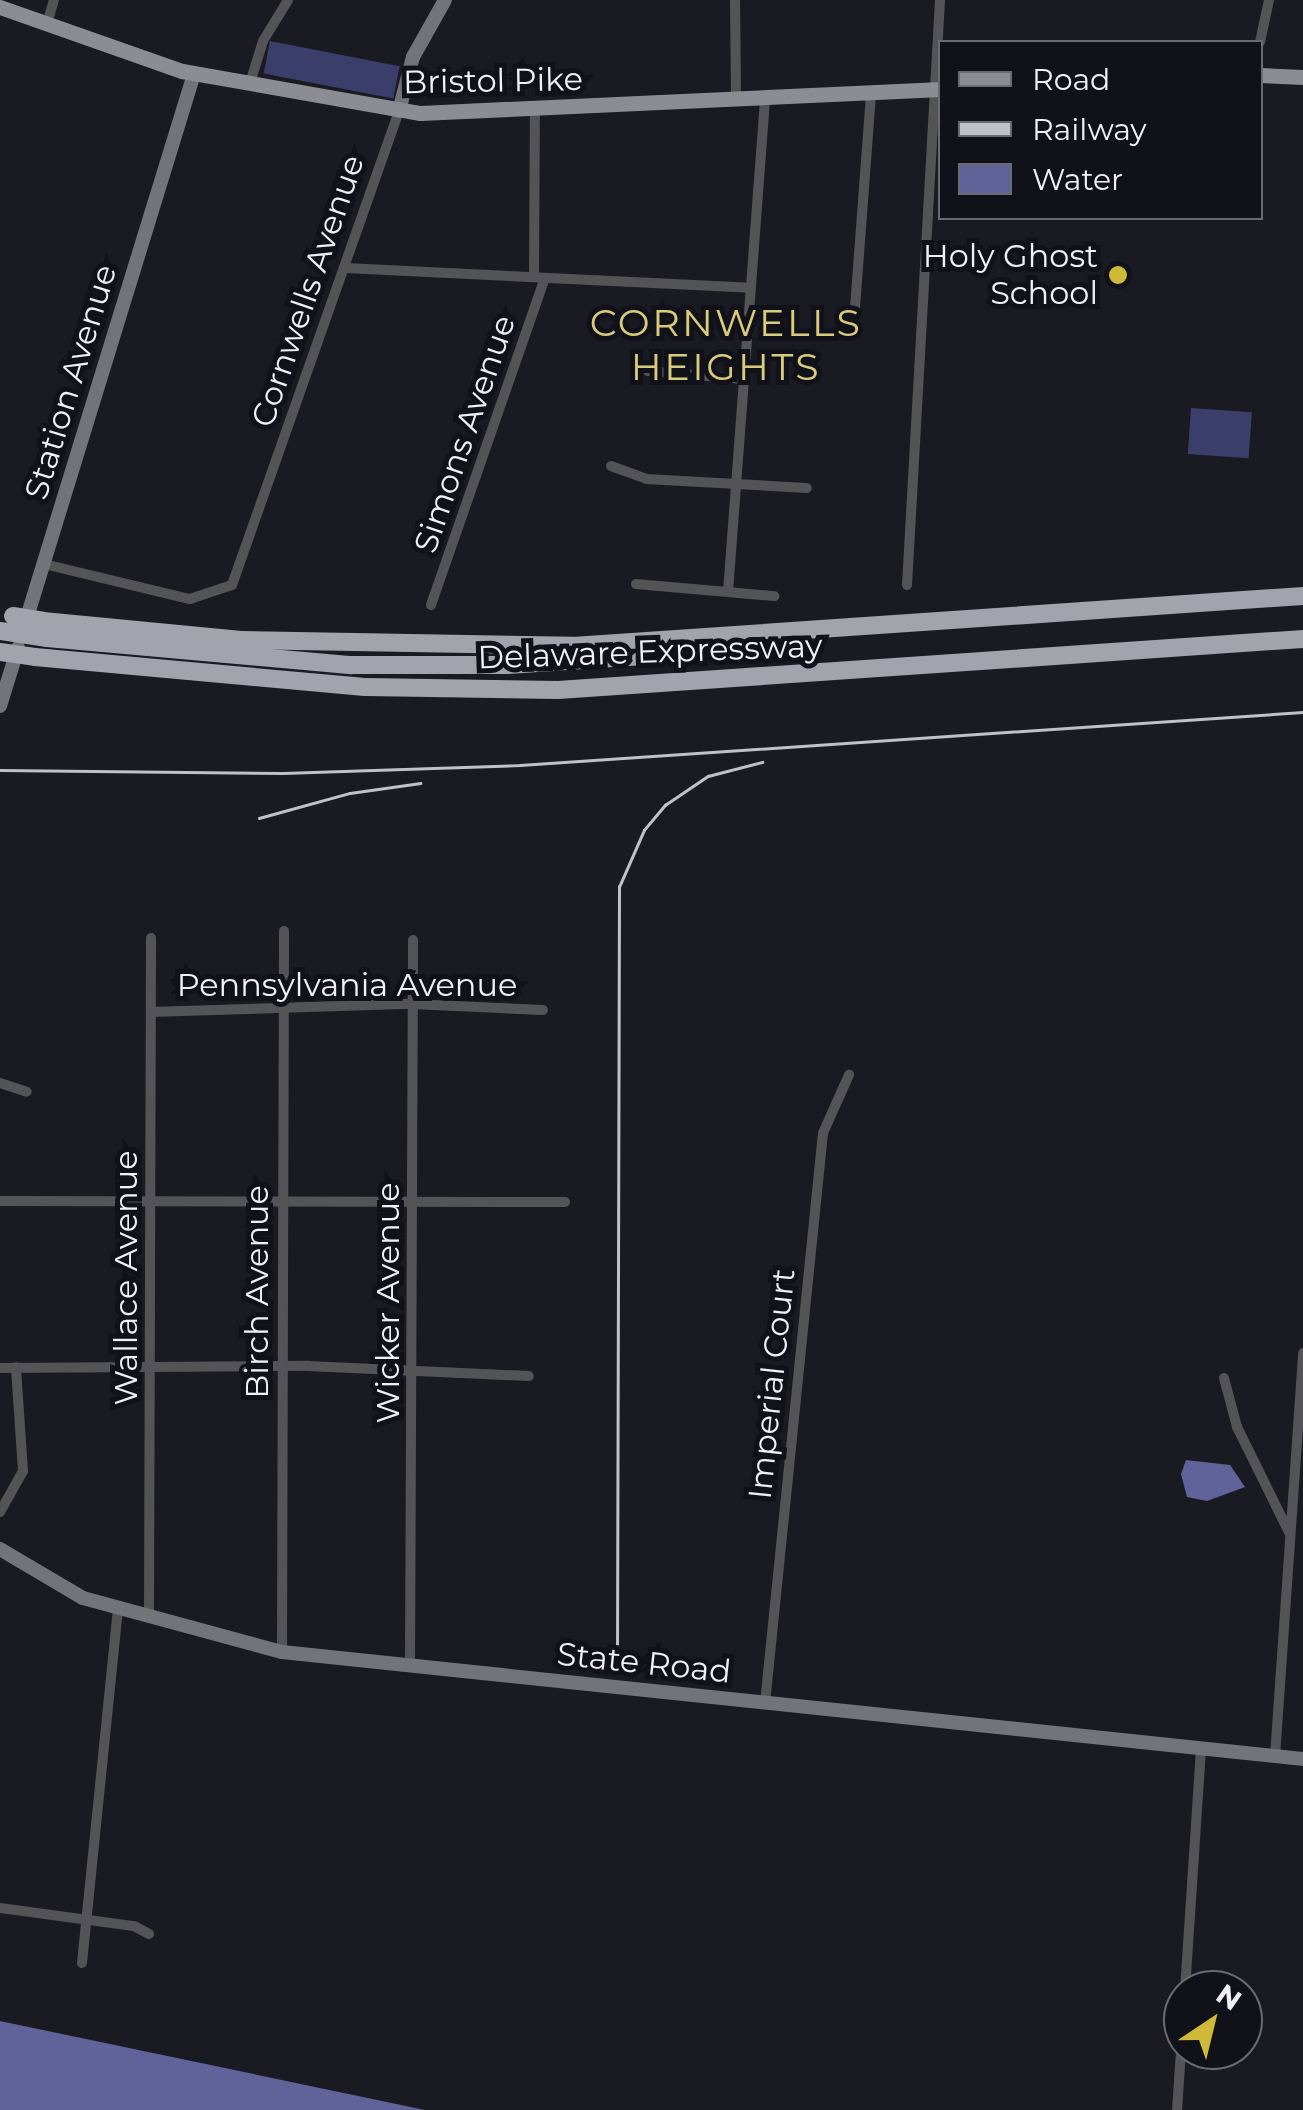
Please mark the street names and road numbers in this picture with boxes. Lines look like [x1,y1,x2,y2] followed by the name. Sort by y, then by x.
[403,60,583,102] street label: Bristol Pike
[243,150,373,432] street label: Cornwells Avenue
[17,260,125,504] street label: Station Avenue
[406,310,524,558] street label: Simons Avenue
[477,627,823,677] street label: Delaware Expressway
[177,966,517,1004] street label: Pennsylvania Avenue
[107,1151,145,1405] street label: Wallace Avenue
[369,1182,407,1424] street label: Wicker Avenue
[238,1185,276,1399] street label: Birch Avenue
[741,1267,803,1501] street label: Imperial Court
[555,1635,733,1691] street label: State Road

